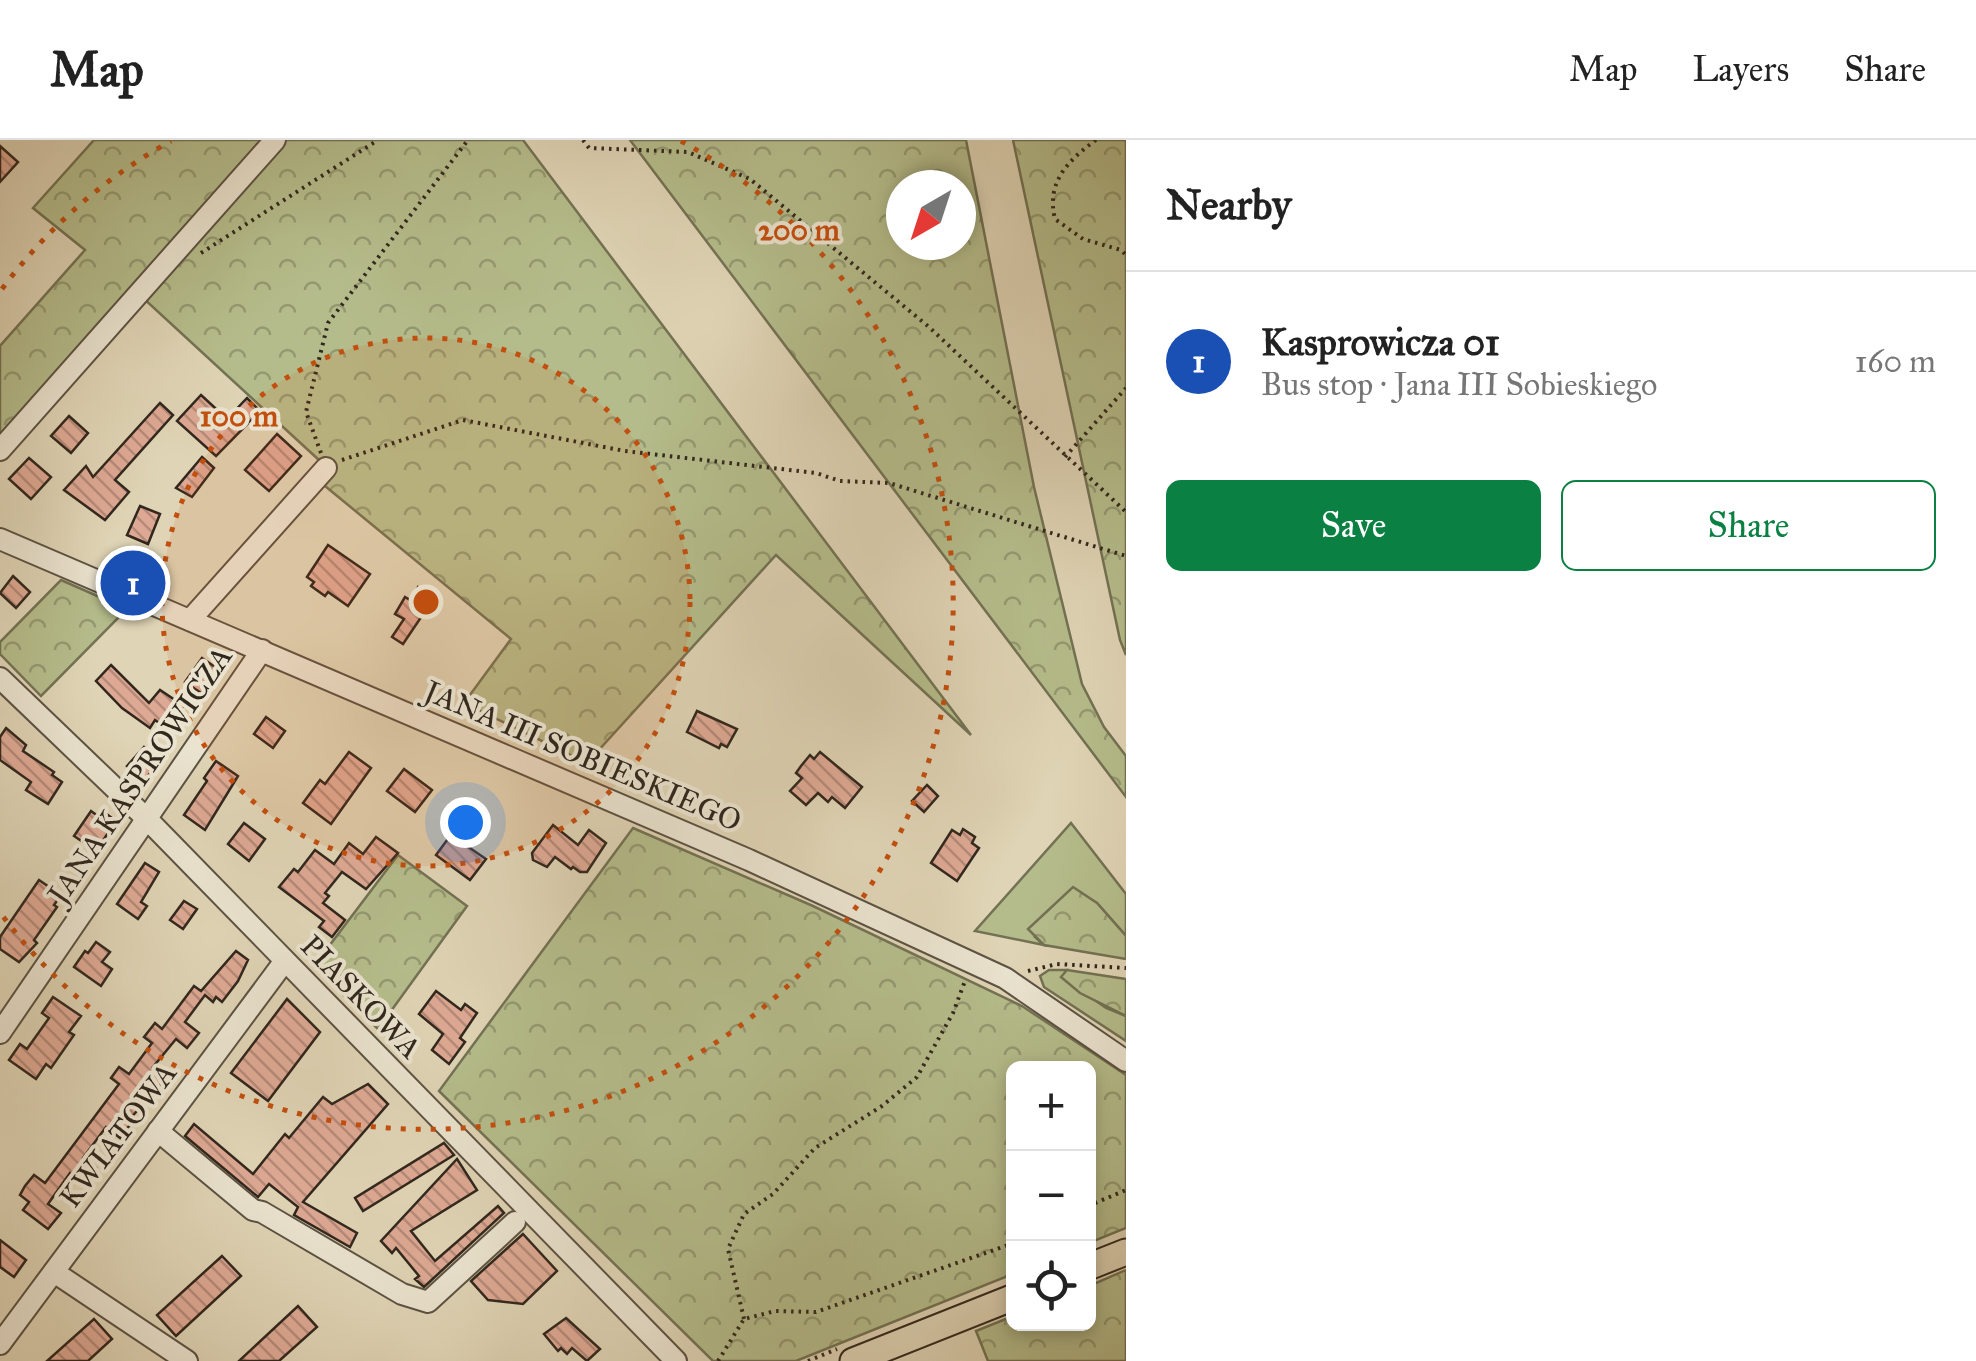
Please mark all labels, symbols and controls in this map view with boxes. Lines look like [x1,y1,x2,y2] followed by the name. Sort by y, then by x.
[50,40,144,99] text: Map
[1569,48,1637,91] text: Map
[1692,48,1789,91] text: Layers
[1844,48,1926,91] text: Share
[886,170,976,260] north arrow
[1166,179,1291,231] text: Nearby
[758,212,840,248] text: 200 m
[1261,319,1500,365] text: Kasprowicza 01
[1192,342,1205,381] text: 1
[1855,342,1936,381] text: 160 m
[1261,365,1657,404] text: Bus stop · Jana III Sobieskiego
[200,398,279,434] text: 100 m
[1166,480,1541,571] button: Save
[1561,480,1936,571] button: Share
[100,546,166,620] pin: 1
[408,584,444,620] centre of rings
[39,639,240,913] street label: JANA KASPROWICZA
[416,672,747,839] street label: JANA III SOBIESKIEGO
[440,797,491,848] your location
[293,928,429,1066] street label: PIASKOWA
[52,1056,184,1214] street label: KWIATOWA
[1006,1061,1096,1331] map controls
[1006,1061,1096,1151] button: +
[1006,1151,1096,1241] button: −
[1006,1241,1096,1331] button: locate

